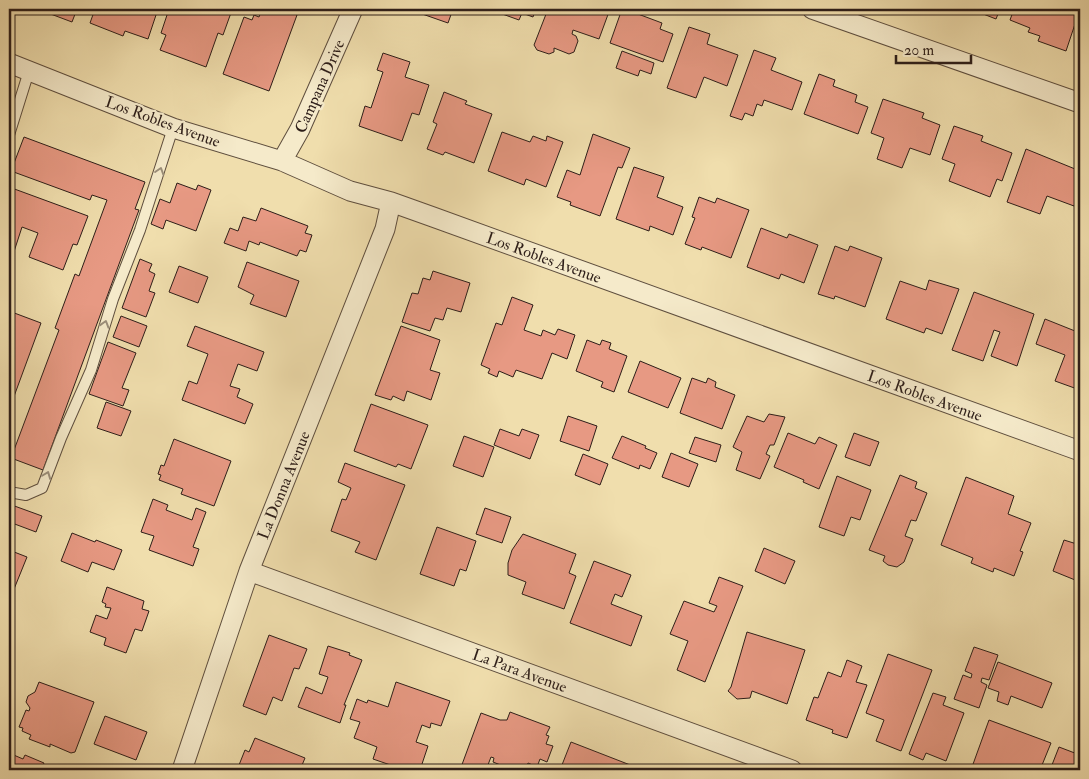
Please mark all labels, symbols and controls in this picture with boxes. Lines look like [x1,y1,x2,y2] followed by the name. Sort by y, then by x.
[896,32,972,64] scale bar
[290,36,350,137] street label: Campana Drive
[904,41,934,60] text: 20 m
[102,92,223,152] street label: Los Robles Avenue
[154,167,164,175] one-way arrow
[483,228,604,288] street label: Los Robles Avenue
[99,320,109,328] one-way arrow
[864,366,985,426] street label: Los Robles Avenue
[253,428,315,542] street label: La Donna Avenue
[41,471,51,480] one-way arrow
[470,645,570,697] street label: La Para Avenue

